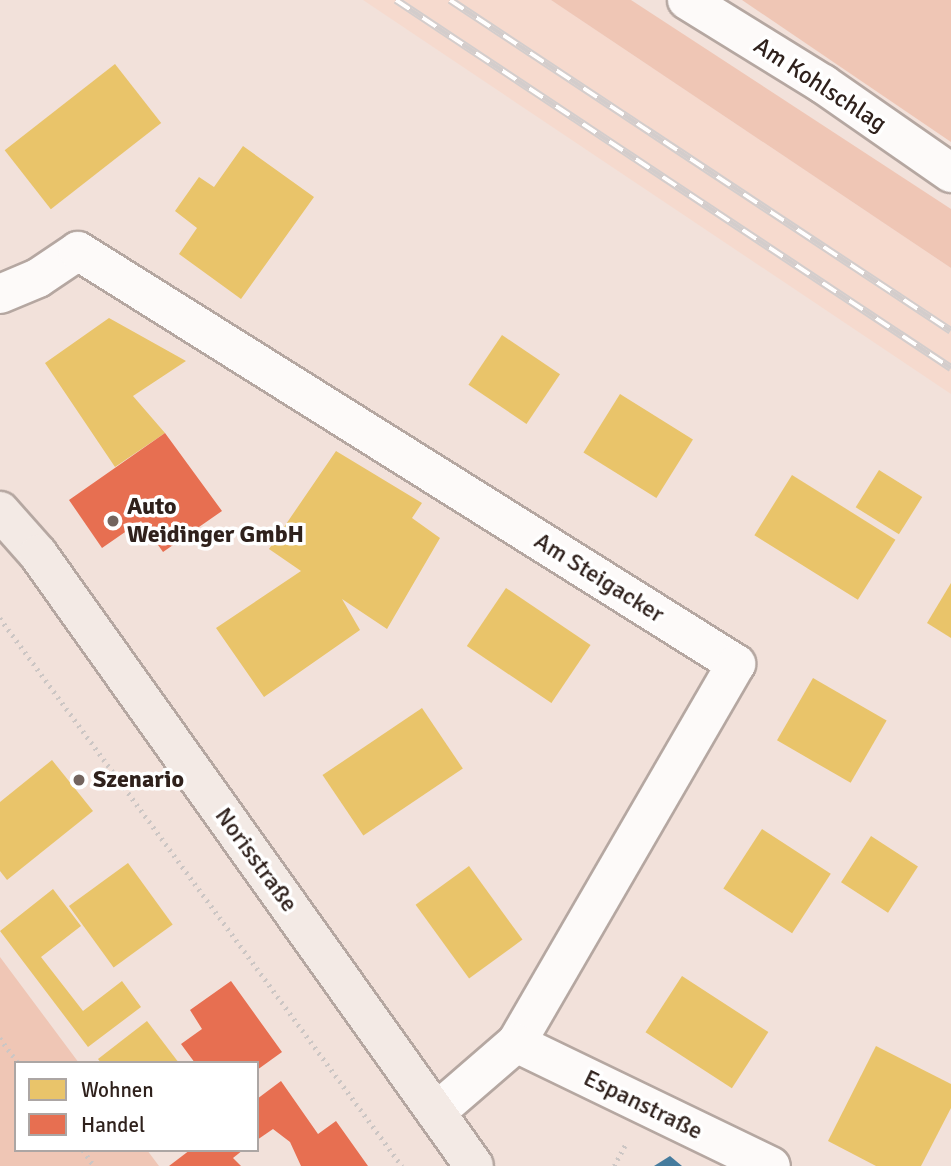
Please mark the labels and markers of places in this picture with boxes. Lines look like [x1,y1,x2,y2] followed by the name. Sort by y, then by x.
[127,493,304,549] place label: Auto Weidinger GmbH
[105,513,121,529] marker: Auto Weidinger GmbH
[93,766,184,794] place label: Szenario
[71,772,87,788] marker: Szenario

